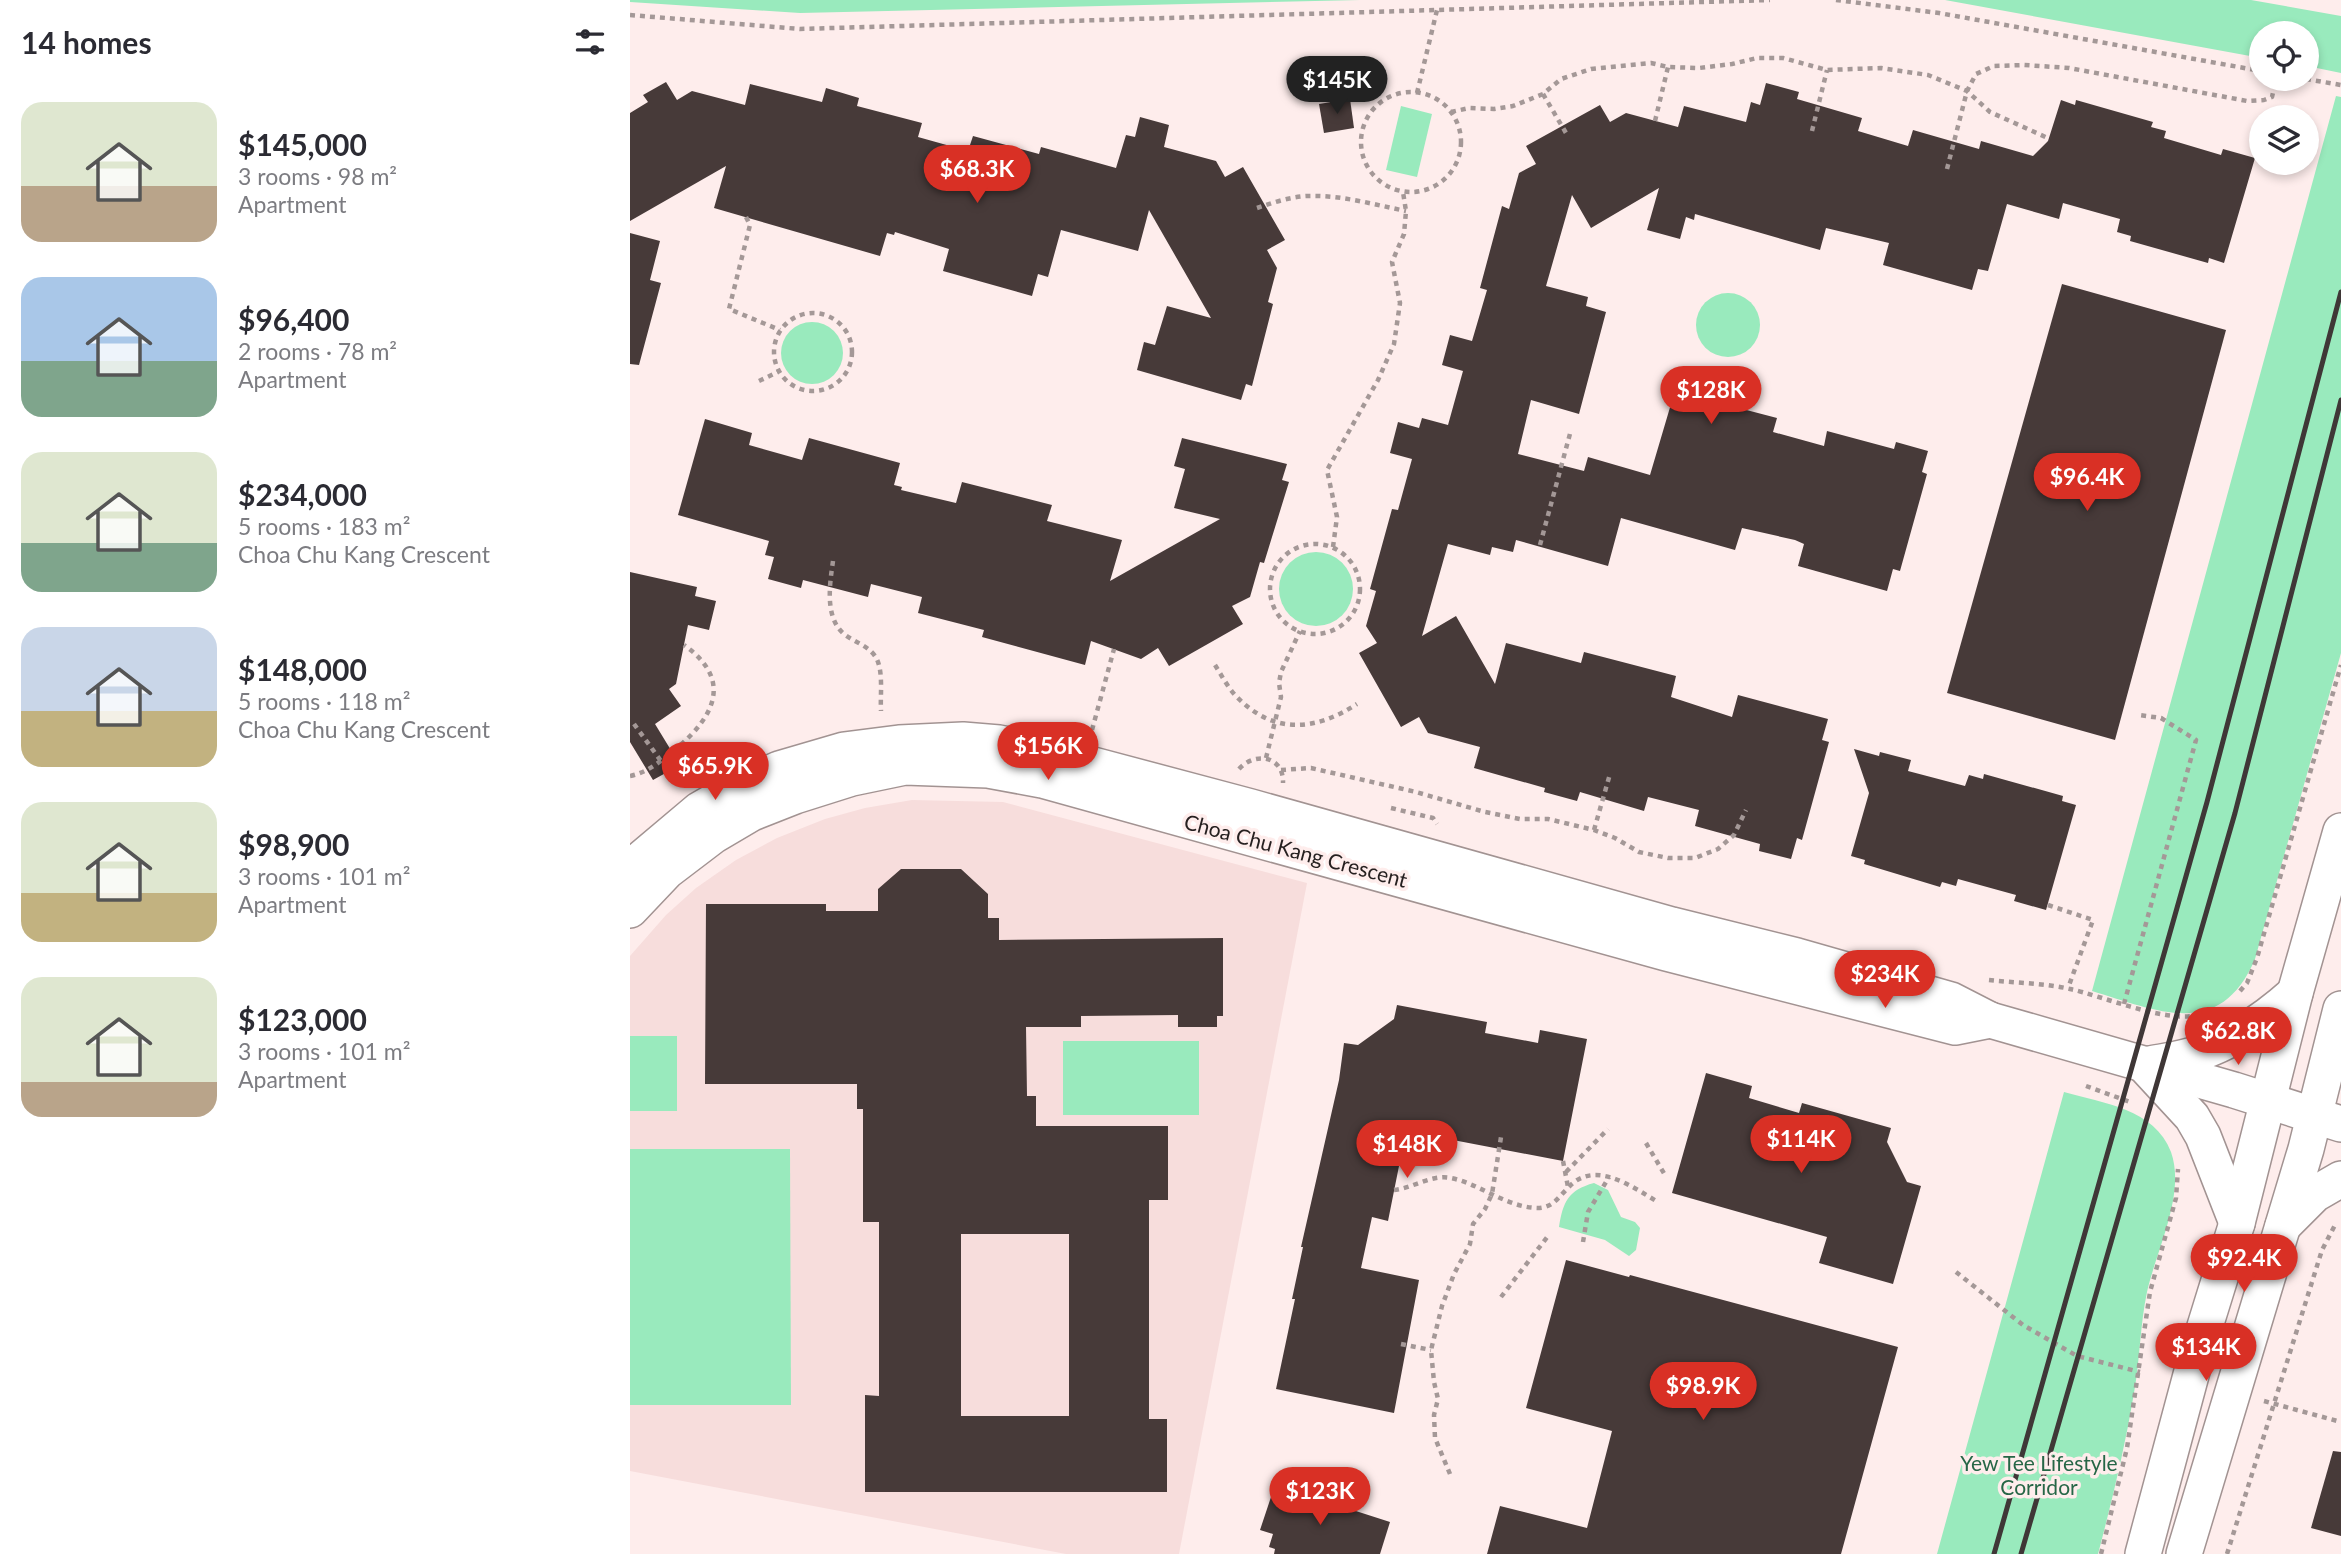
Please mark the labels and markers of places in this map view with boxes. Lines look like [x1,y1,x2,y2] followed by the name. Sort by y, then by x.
[1288,57,1386,116] pin: $145K
[920,146,1034,205] pin: $68.3K
[1662,366,1760,426] pin: $128K
[2030,454,2144,513] pin: $96.4K
[999,722,1097,782] pin: $156K
[658,742,772,802] pin: $65.9K
[1836,950,1934,1010] pin: $234K
[2181,1007,2295,1067] pin: $62.8K
[1752,1116,1850,1175] pin: $114K
[1358,1120,1456,1180] pin: $148K
[2187,1234,2301,1294] pin: $92.4K
[2157,1324,2255,1383] pin: $134K
[1646,1362,1760,1422] pin: $98.9K
[1271,1468,1369,1527] pin: $123K

